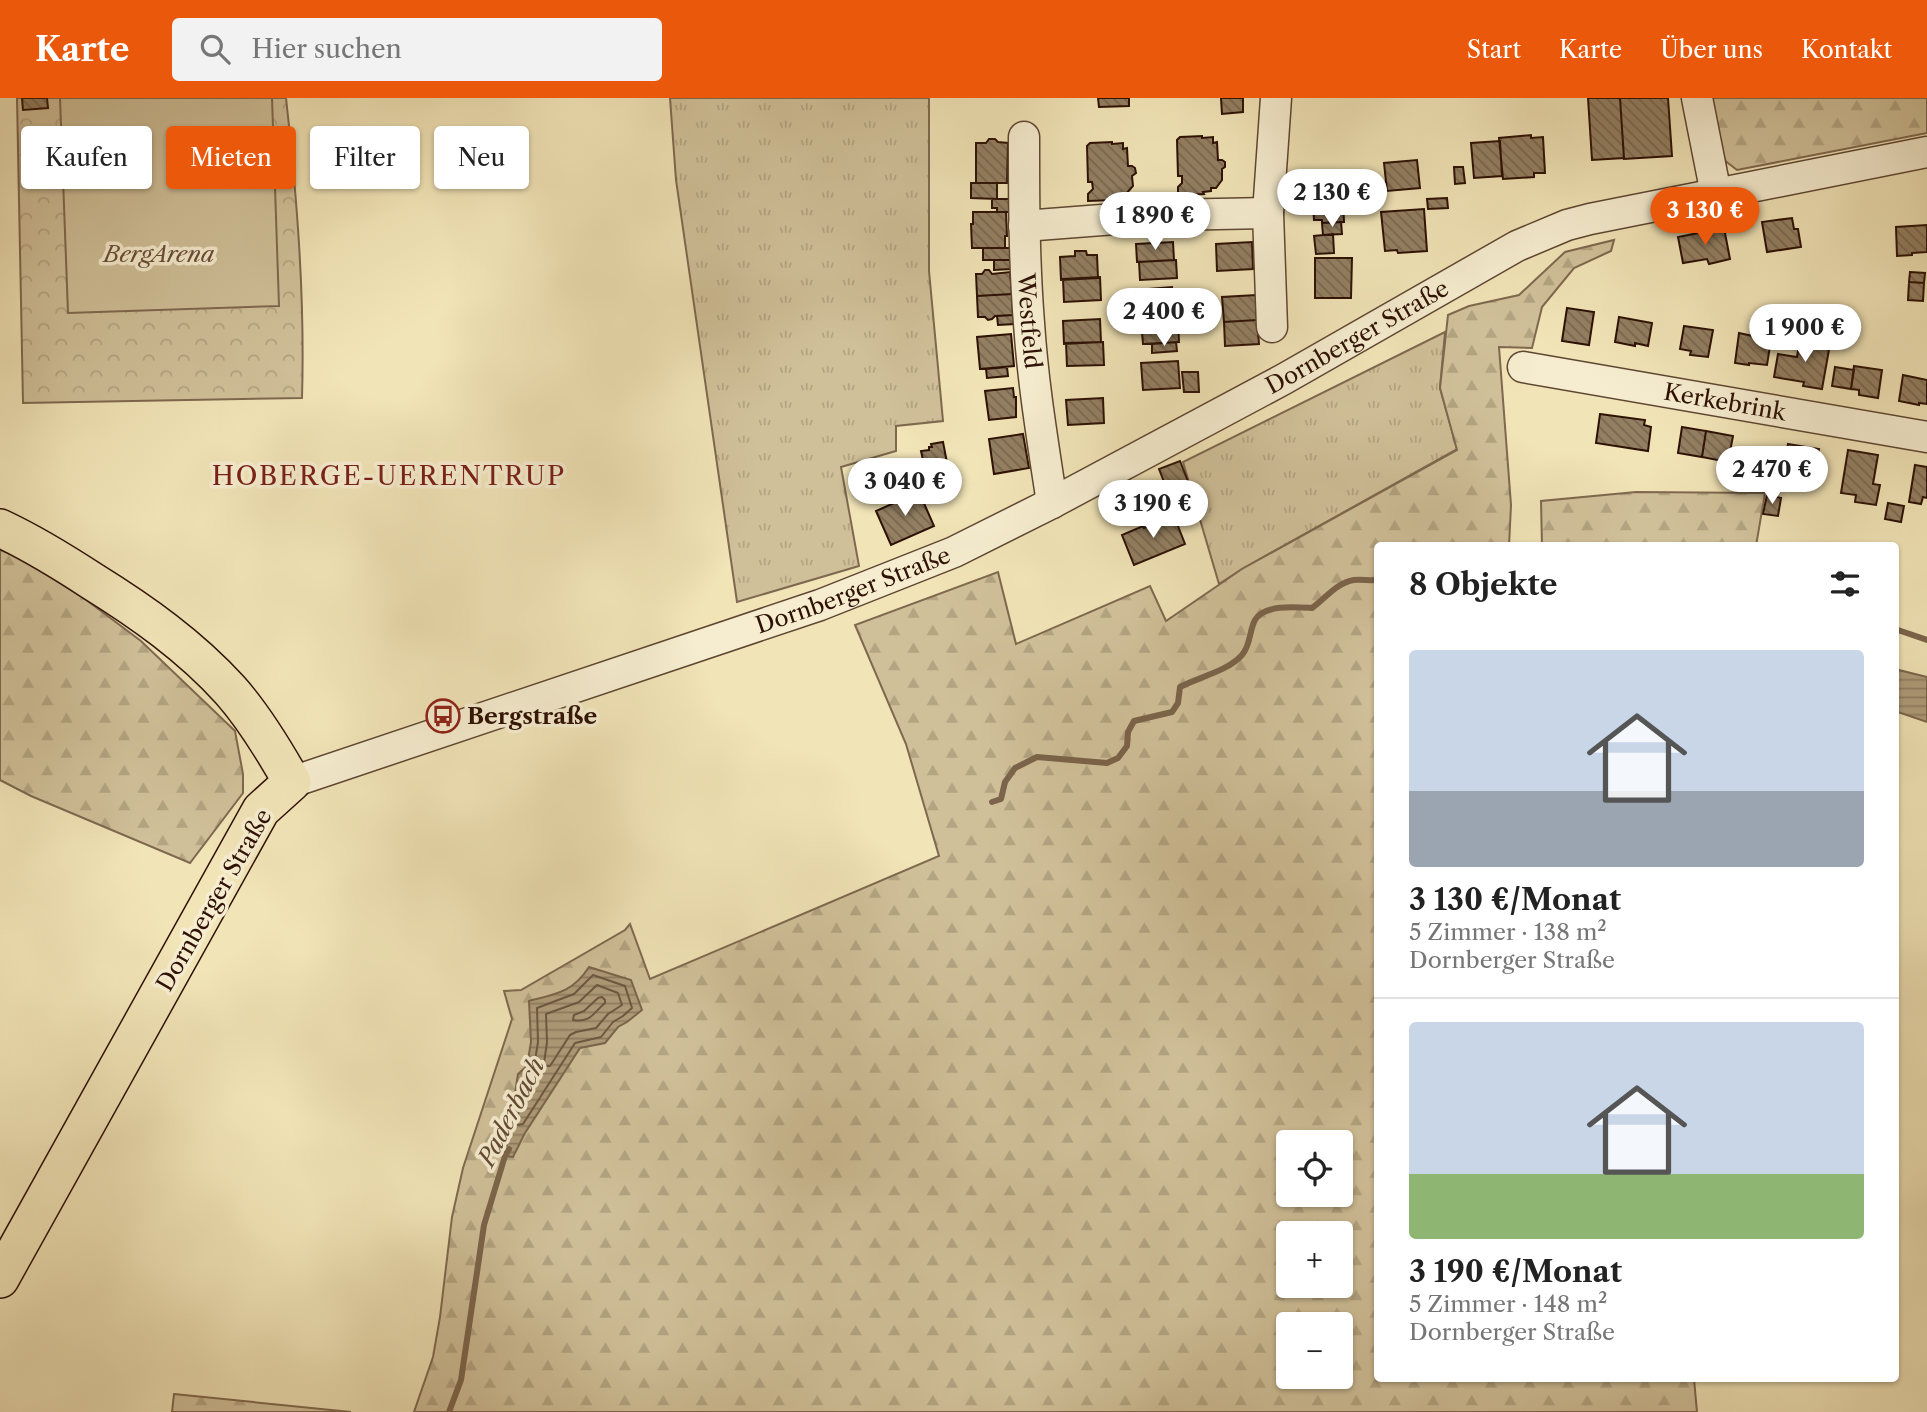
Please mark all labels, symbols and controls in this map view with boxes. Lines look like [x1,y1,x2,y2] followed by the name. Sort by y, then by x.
[172,18,662,81] search box
[35,29,130,70] text: Karte
[196,30,234,68] icon: search
[252,33,402,65] text: Hier suchen
[1467,35,1521,64] text: Start
[1559,35,1622,64] text: Karte
[1660,35,1763,64] text: Über uns
[1801,35,1892,64] text: Kontakt
[21,126,152,189] chip: Kaufen
[166,126,296,189] chip: Mieten
[310,126,420,189] chip: Filter
[434,126,529,189] chip: Neu
[1267,170,1397,229] pin: 2 130 €
[1293,178,1371,206] text: 2 130 €
[1640,188,1770,247] pin: 3 130 €
[1090,192,1220,252] pin: 1 890 €
[1666,196,1744,224] text: 3 130 €
[1115,201,1195,229] text: 1 890 €
[102,240,215,268] park label: BergArena
[1012,271,1047,370] street label: Westfeld
[1261,274,1454,400] street label: Dornberger Straße
[1099,288,1229,348] pin: 2 400 €
[1123,297,1205,325] text: 2 400 €
[1740,304,1870,364] pin: 1 900 €
[1765,313,1845,341] text: 1 900 €
[1662,378,1790,427] street label: Kerkebrink
[1707,446,1837,506] pin: 2 470 €
[1732,455,1812,483] text: 2 470 €
[840,458,970,518] pin: 3 040 €
[212,460,566,492] district label: HOBERGE-UERENTRUP
[864,467,946,495] text: 3 040 €
[1088,480,1218,540] pin: 3 190 €
[1114,489,1192,517] text: 3 190 €
[752,541,955,640] street label: Dornberger Straße
[1826,565,1864,603] icon: filters
[1409,566,1557,603] text: 8 Objekte
[1574,695,1700,821] icon: home
[424,697,462,735] bus stop icon: Bergstraße
[467,702,598,730] place label: Bergstraße
[150,804,278,996] street label: Dornberger Straße
[1409,881,1621,918] text: 3 130 €/Monat
[1409,918,1607,946] text: 5 Zimmer · 138 m²
[1409,946,1615,974] text: Dornberger Straße
[471,1053,551,1173] water label: Paderbach
[1574,1067,1700,1193] icon: home
[1276,1130,1353,1389] map controls
[1276,1130,1353,1207] button: locate
[1276,1221,1353,1298] button: +
[1409,1253,1622,1290] text: 3 190 €/Monat
[1409,1290,1607,1318] text: 5 Zimmer · 148 m²
[1276,1312,1353,1389] button: −
[1409,1318,1615,1346] text: Dornberger Straße

